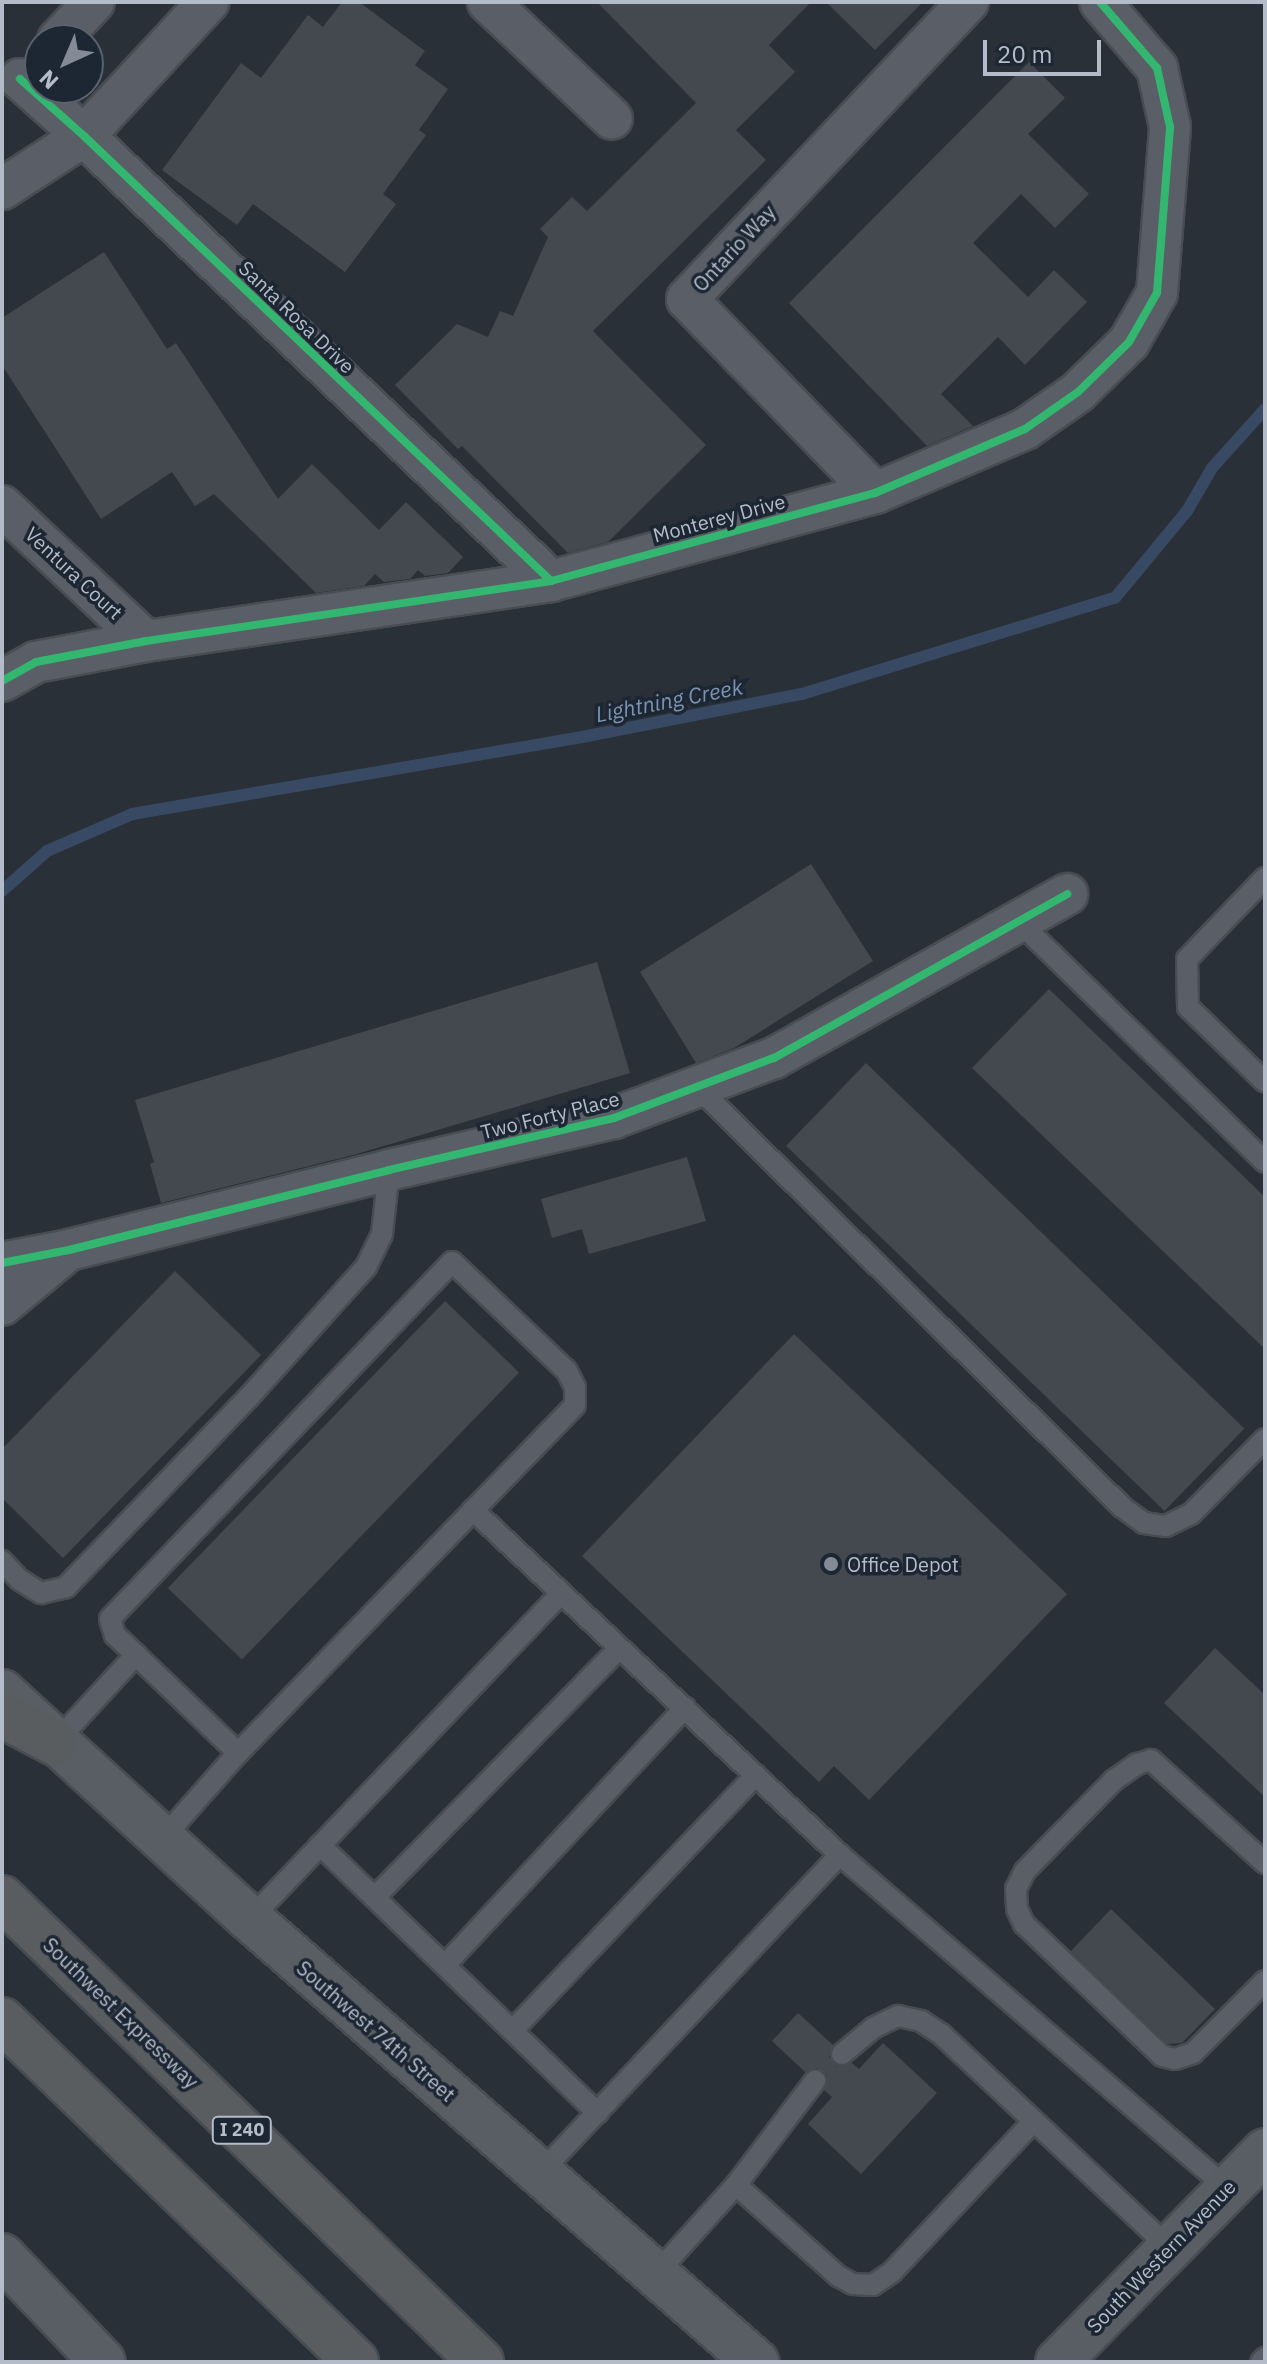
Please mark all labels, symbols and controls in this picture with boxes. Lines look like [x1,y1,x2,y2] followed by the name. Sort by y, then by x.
[24,24,104,104] north arrow
[987,24,1105,74] scale bar
[997,38,1052,70] text: 20 m
[33,64,64,96] text: N
[688,200,780,296] street label: Ontario Way
[234,256,360,378] street label: Santa Rosa Drive
[650,489,788,547] street label: Monterey Drive
[20,522,128,624] street label: Ventura Court
[593,673,745,727] water label: Lightning Creek
[478,1086,622,1144] street label: Two Forty Place
[847,1552,959,1576] place label: Office Depot
[822,1555,840,1573] marker: Office Depot
[38,1933,204,2093] street label: Southwest Expressway
[292,1956,460,2106] street label: Southwest 74th Street
[210,2116,274,2144] road number: I 240
[1082,2174,1240,2338] street label: South Western Avenue

